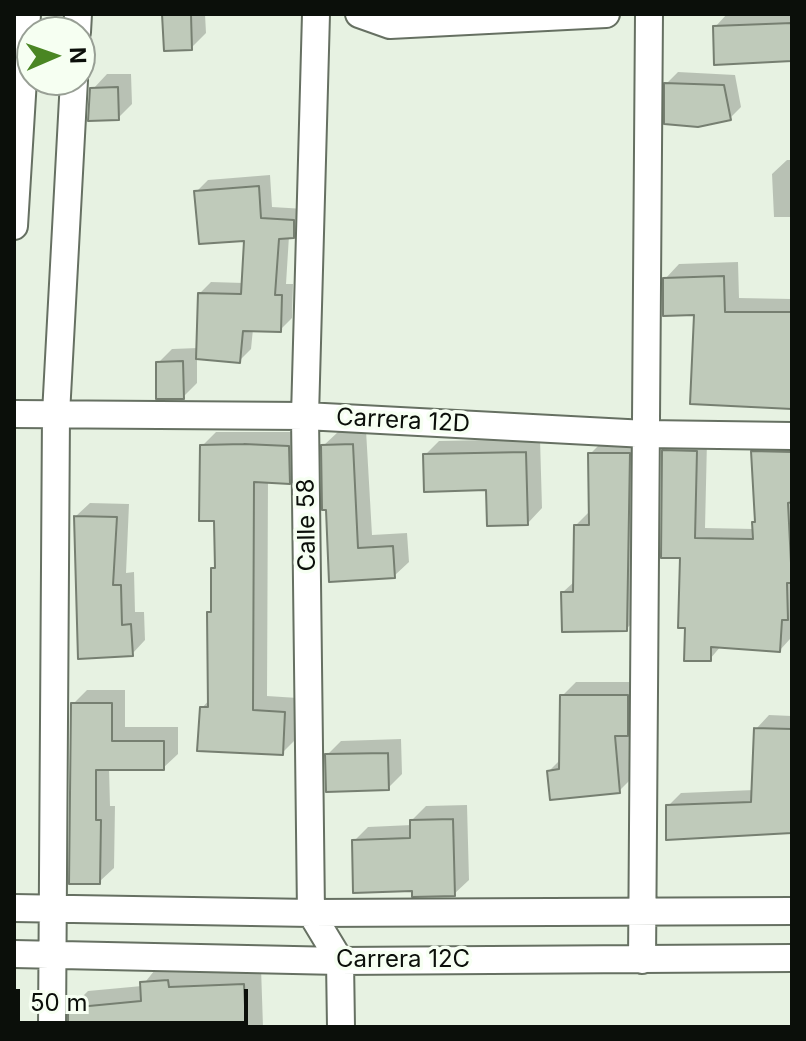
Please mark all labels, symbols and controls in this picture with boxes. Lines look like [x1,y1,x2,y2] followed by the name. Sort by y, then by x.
[16,16,96,96] north arrow
[65,46,91,64] text: N
[335,403,471,439] street label: Carrera 12D
[292,478,322,572] street label: Calle 58
[336,946,470,974] street label: Carrera 12C
[20,973,252,1023] scale bar
[30,988,88,1017] text: 50 m

